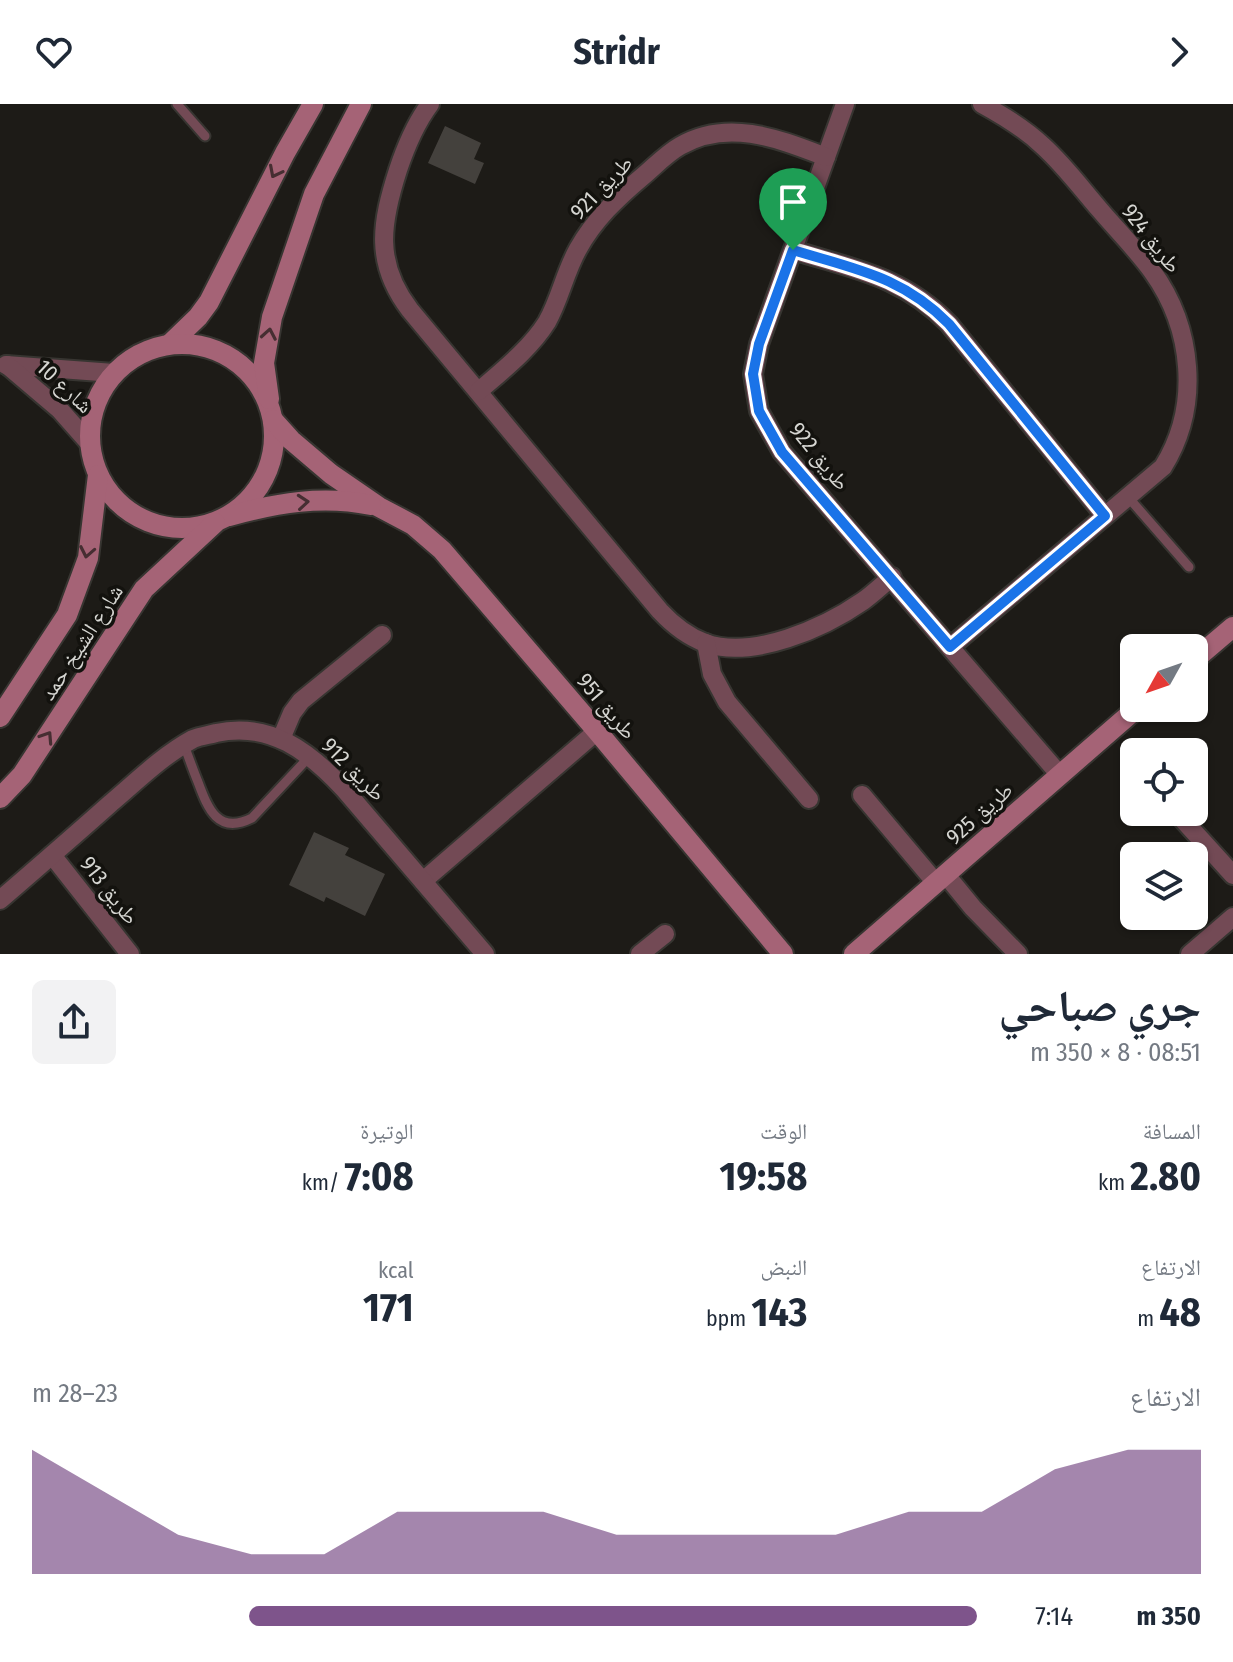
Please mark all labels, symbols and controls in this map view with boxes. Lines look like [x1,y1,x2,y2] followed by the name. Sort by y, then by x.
[32,30,76,74] icon: heart
[573,30,660,74] text: Stridr
[1157,30,1201,74] icon: forward
[564,150,638,225] street label: طريق 921
[269,163,285,178] one-way arrow
[759,168,827,250] pin
[771,180,815,224] icon: arrive
[1116,198,1187,278] street label: طريق 924
[259,327,276,340] one-way arrow
[31,354,98,419] street label: شارع 10
[784,417,855,496] street label: طريق 922
[297,493,310,510] one-way arrow
[80,545,97,559] one-way arrow
[34,579,129,705] street label: شارع الشيخ حمد
[1120,634,1208,722] north arrow
[1120,634,1208,930] map controls
[571,668,642,745] street label: طريق 951
[37,731,52,745] one-way arrow
[316,732,391,807] street label: طريق 912
[1120,738,1208,826] button: locate
[940,776,1018,850] street label: طريق 925
[1120,842,1208,930] button: layers
[75,851,145,930] street label: طريق 913
[32,980,116,1064] button: share
[999,980,1201,1033] text: جري صباحي
[1030,1037,1201,1068] text: 08:51 · 8 × 350 m
[360,1118,414,1145] text: الوتيرة
[760,1118,807,1145] text: الوقت
[1143,1118,1201,1145] text: المسافة
[345,1153,414,1201] text: 7:08
[720,1153,807,1201] text: 19:58
[1130,1153,1201,1201] text: 2.80
[302,1169,345,1196] text: /km
[1098,1169,1130,1196] text: km
[760,1254,807,1281] text: النبض
[1141,1254,1201,1281] text: الارتفاع
[378,1257,414,1284] text: kcal
[363,1284,414,1332] text: 171
[751,1289,807,1337] text: 143
[1159,1289,1201,1337] text: 48
[706,1305,751,1332] text: bpm
[1137,1305,1159,1332] text: m
[32,1378,118,1409] text: 23–28 m
[1130,1382,1201,1413] text: الارتفاع
[1035,1601,1073,1632] text: 7:14
[1136,1601,1201,1632] text: 350 m

